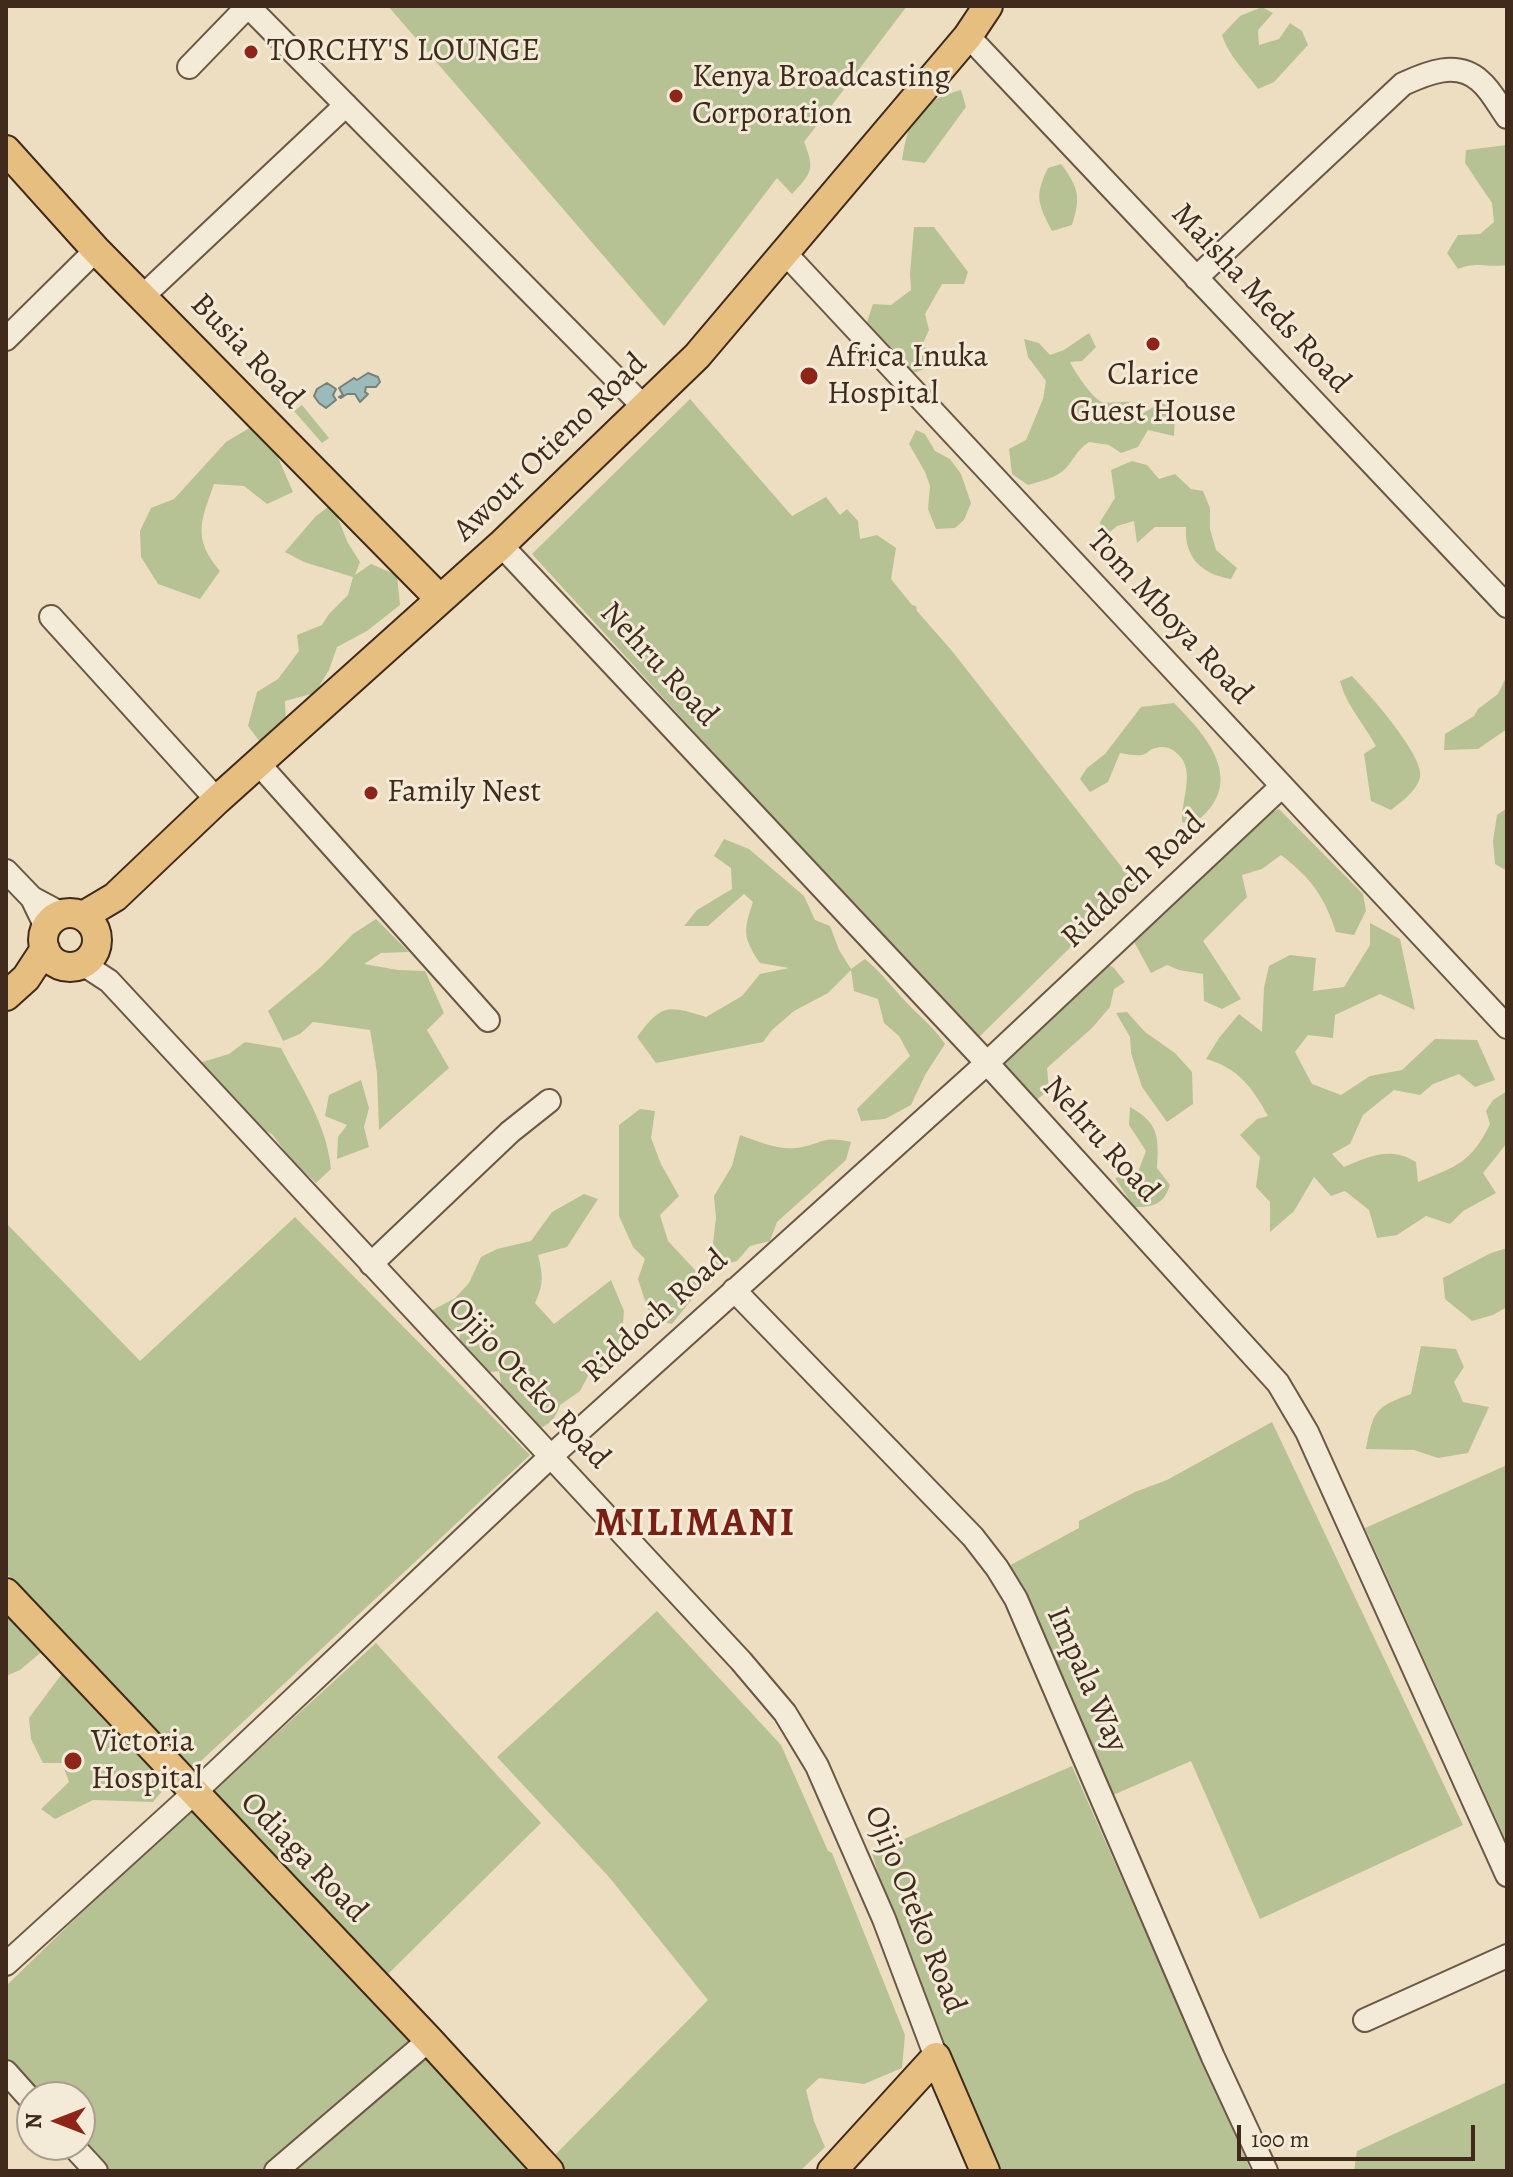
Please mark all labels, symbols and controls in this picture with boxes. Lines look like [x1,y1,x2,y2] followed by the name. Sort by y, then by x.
[267,33,540,71] place label: TORCHY'S LOUNGE
[242,43,260,61] marker: TORCHY'S LOUNGE
[692,59,950,134] place label: Kenya Broadcasting Corporation
[667,87,685,105] marker: Kenya Broadcasting Corporation
[1162,196,1358,402] street label: Maisha Meds Road
[181,286,311,418] street label: Busia Road
[1144,335,1162,353] marker: Clarice Guest House
[827,339,988,414] place label: Africa Inuka Hospital
[446,346,656,550] street label: Awour Otieno Road
[1070,357,1236,432] place label: Clarice Guest House
[798,365,820,387] marker: Africa Inuka Hospital
[1078,523,1260,713] street label: Tom Mboya Road
[591,595,725,735] street label: Nehru Road
[387,774,541,812] place label: Family Nest
[362,784,380,802] marker: Family Nest
[1054,805,1214,957] street label: Riddoch Road
[1033,1069,1167,1211] street label: Nehru Road
[575,1242,737,1392] street label: Riddoch Road
[439,1290,617,1478] street label: Ojijo Oteko Road
[594,1501,796,1549] district label: MILIMANI
[1037,1602,1135,1758] street label: Impala Way
[91,1724,202,1799] place label: Victoria Hospital
[62,1750,84,1772] marker: Victoria Hospital
[231,1785,375,1931] street label: Odiaga Road
[855,1801,973,2019] street label: Ojijo Oteko Road
[16,2081,96,2161] north arrow
[1241,2109,1479,2159] scale bar
[19,2113,49,2129] text: N
[1251,2123,1310,2155] text: 100 m

